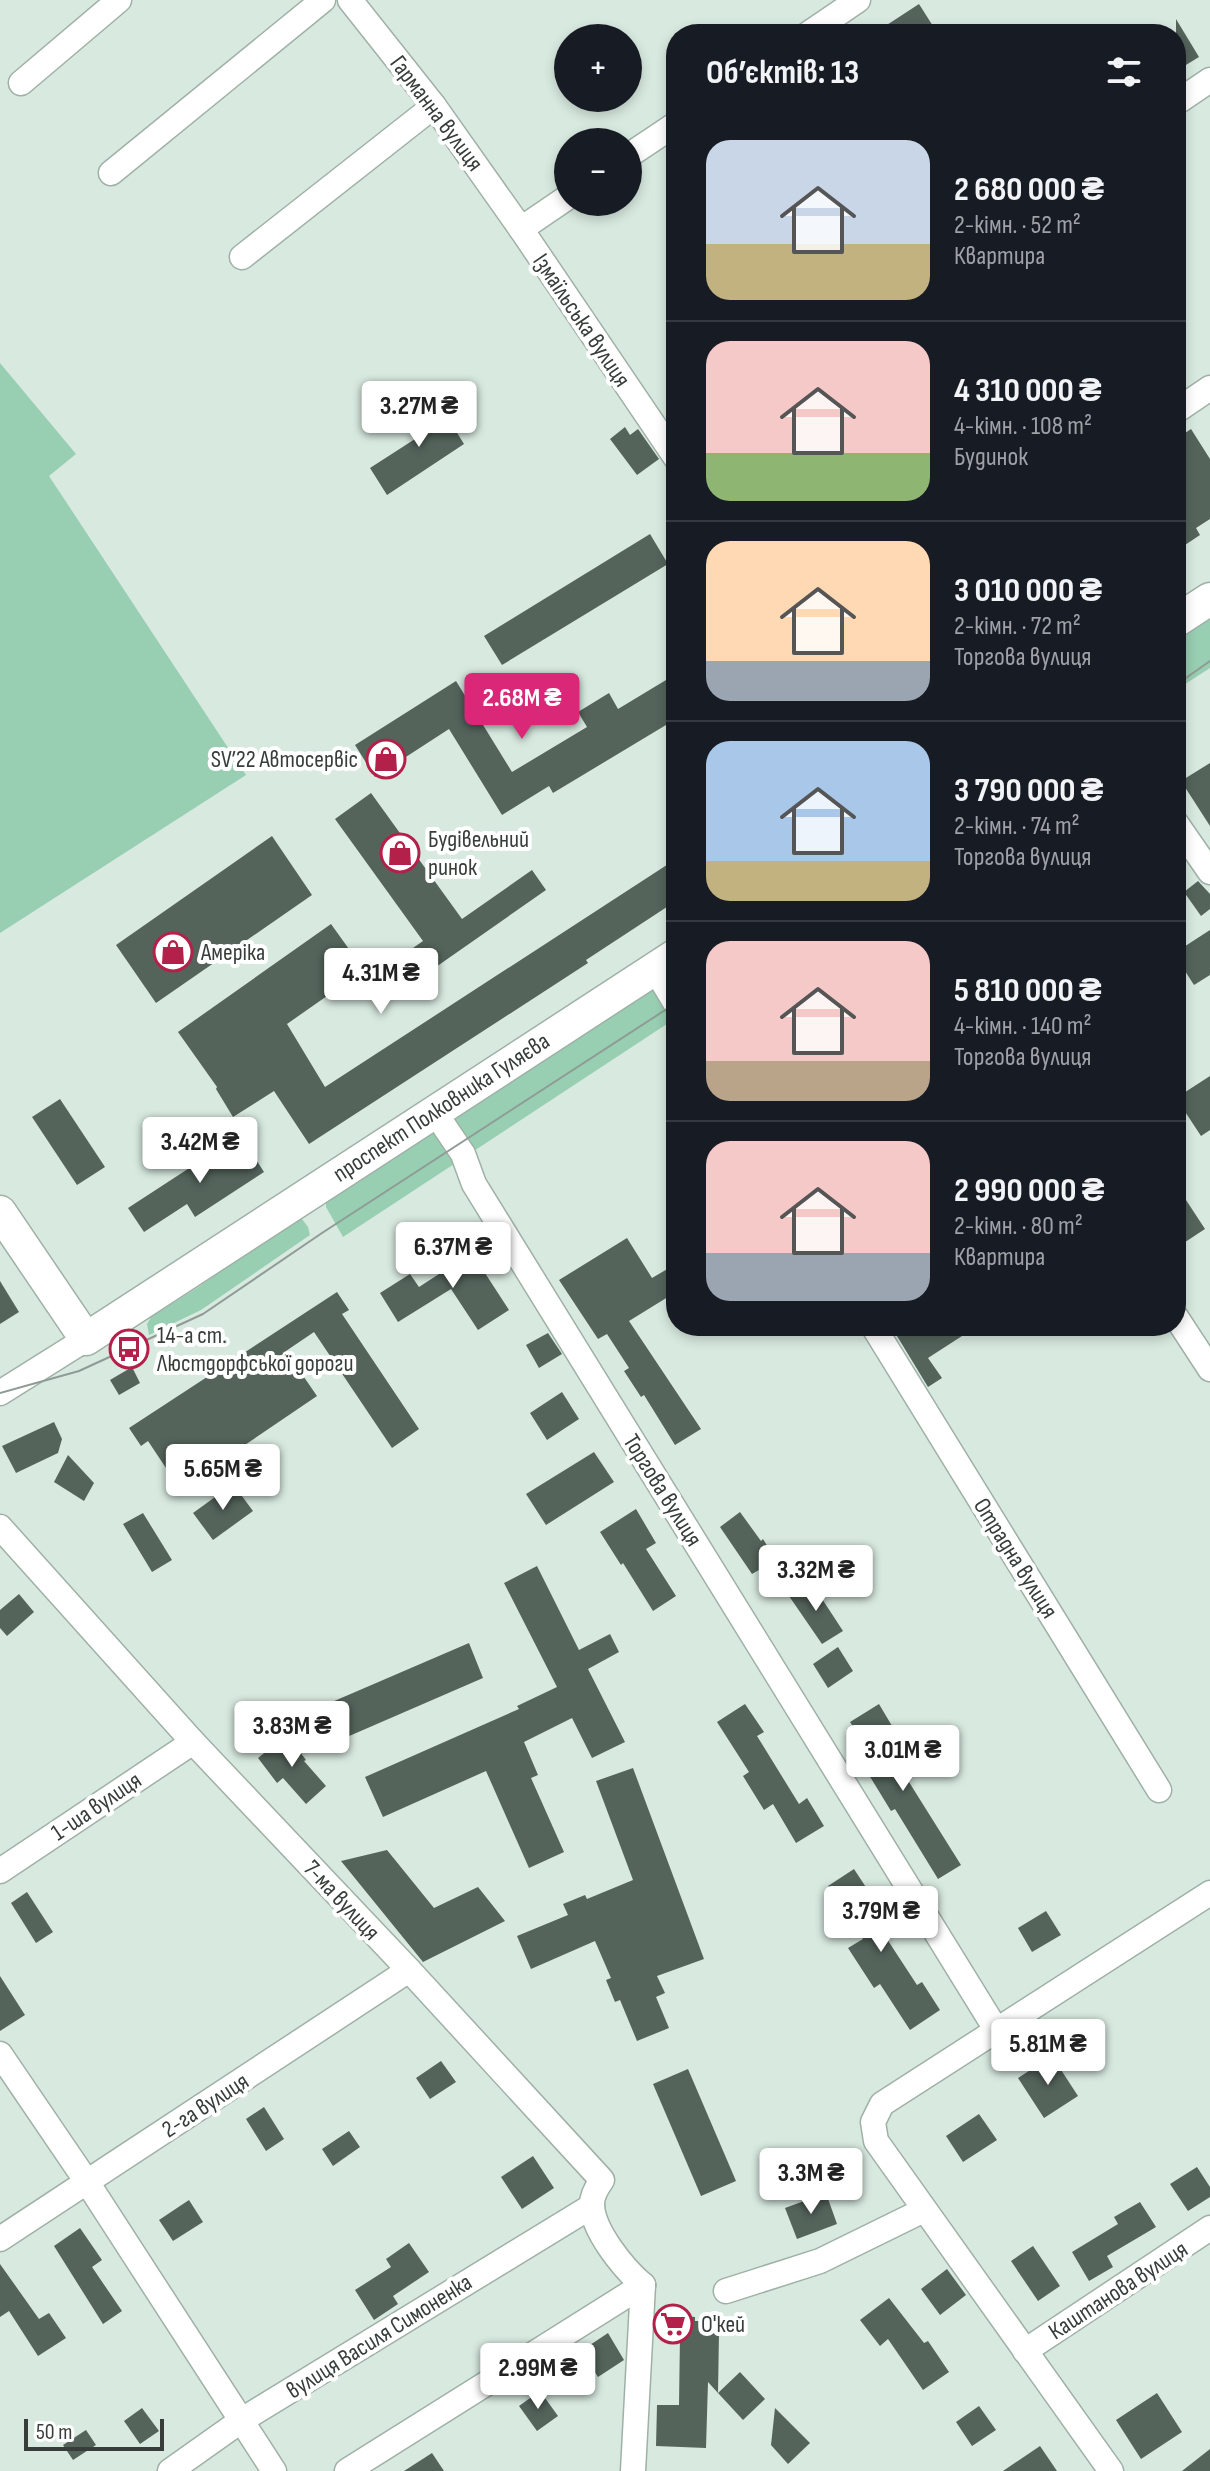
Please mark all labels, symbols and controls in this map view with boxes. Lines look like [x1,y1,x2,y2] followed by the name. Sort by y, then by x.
[554,24,642,216] map controls
[554,24,642,112] button: +
[384,50,490,177] street label: Гарманна вулиця
[1102,50,1146,94] icon: filters
[706,52,859,93] text: Об’єктів: 13
[554,128,642,216] button: −
[954,169,1104,210] text: 2 680 000 ₴
[770,172,866,268] icon: home
[954,210,1081,241] text: 2-кімн. · 52 m²
[954,241,1045,272] text: Квартира
[526,248,637,392] street label: Ізмаїльська вулиця
[954,370,1102,411] text: 4 310 000 ₴
[770,373,866,469] icon: home
[345,381,493,449] pin: 3.27M ₴
[380,391,458,422] text: 3.27M ₴
[954,411,1092,442] text: 4-кімн. · 108 m²
[954,442,1028,473] text: Будинок
[954,570,1102,611] text: 3 010 000 ₴
[770,573,866,669] icon: home
[954,611,1081,642] text: 2-кімн. · 72 m²
[954,642,1092,673] text: Торгова вулиця
[448,673,596,741] pin: 2.68M ₴
[482,683,562,714] text: 2.68M ₴
[365,738,407,780] shop icon: SV’22 Автосервіс
[211,745,358,774] place label: SV’22 Автосервіс
[954,770,1104,811] text: 3 790 000 ₴
[770,773,866,869] icon: home
[954,811,1080,842] text: 2-кімн. · 74 m²
[428,825,529,882] place label: Будівельний ринок
[379,832,421,874] shop icon: Будівельний ринок
[954,842,1092,873] text: Торгова вулиця
[152,931,194,973] shop icon: Амеріка
[200,938,265,967] place label: Амеріка
[307,948,455,1016] pin: 4.31M ₴
[342,958,420,989] text: 4.31M ₴
[954,970,1102,1011] text: 5 810 000 ₴
[770,973,866,1069] icon: home
[954,1011,1092,1042] text: 4-кімн. · 140 m²
[328,1027,555,1188] street label: проспект Полковника Гуляєва
[954,1042,1092,1073] text: Торгова вулиця
[126,1117,274,1185] pin: 3.42M ₴
[160,1127,240,1158] text: 3.42M ₴
[954,1170,1104,1211] text: 2 990 000 ₴
[770,1173,866,1269] icon: home
[954,1211,1083,1242] text: 2-кімн. · 80 m²
[379,1222,527,1290] pin: 6.37M ₴
[414,1232,492,1263] text: 6.37M ₴
[954,1242,1045,1273] text: Квартира
[156,1321,353,1378] place label: 14-а ст. Люстдорфської дороги
[108,1328,150,1370] bus stop icon: 14-а ст. Люстдорфської дороги
[617,1429,709,1552] street label: Торгова вулиця
[149,1444,297,1512] pin: 5.65M ₴
[184,1454,262,1485] text: 5.65M ₴
[967,1493,1064,1624] street label: Отрадна вулиця
[742,1545,890,1613] pin: 3.32M ₴
[777,1555,855,1586] text: 3.32M ₴
[218,1701,366,1769] pin: 3.83M ₴
[252,1711,332,1742] text: 3.83M ₴
[829,1725,977,1793] pin: 3.01M ₴
[864,1735,942,1766] text: 3.01M ₴
[46,1766,147,1847] street label: 1-ша вулиця
[297,1854,386,1946] street label: 7-ма вулиця
[807,1886,955,1954] pin: 3.79M ₴
[842,1896,920,1927] text: 3.79M ₴
[974,2019,1122,2087] pin: 5.81M ₴
[1009,2029,1087,2060] text: 5.81M ₴
[156,2067,254,2144] street label: 2-га вулиця
[746,2148,876,2216] pin: 3.3M ₴
[777,2158,845,2189] text: 3.3M ₴
[1043,2235,1193,2346] street label: Каштанова вулиця
[281,2268,477,2405] street label: вулиця Василя Симоненка
[652,2303,694,2345] supermarket icon: О'кей
[701,2310,745,2339] place label: О'кей
[464,2343,612,2411] pin: 2.99M ₴
[498,2353,578,2384] text: 2.99M ₴
[24,2415,164,2451] scale bar
[36,2419,72,2446] text: 50 m

